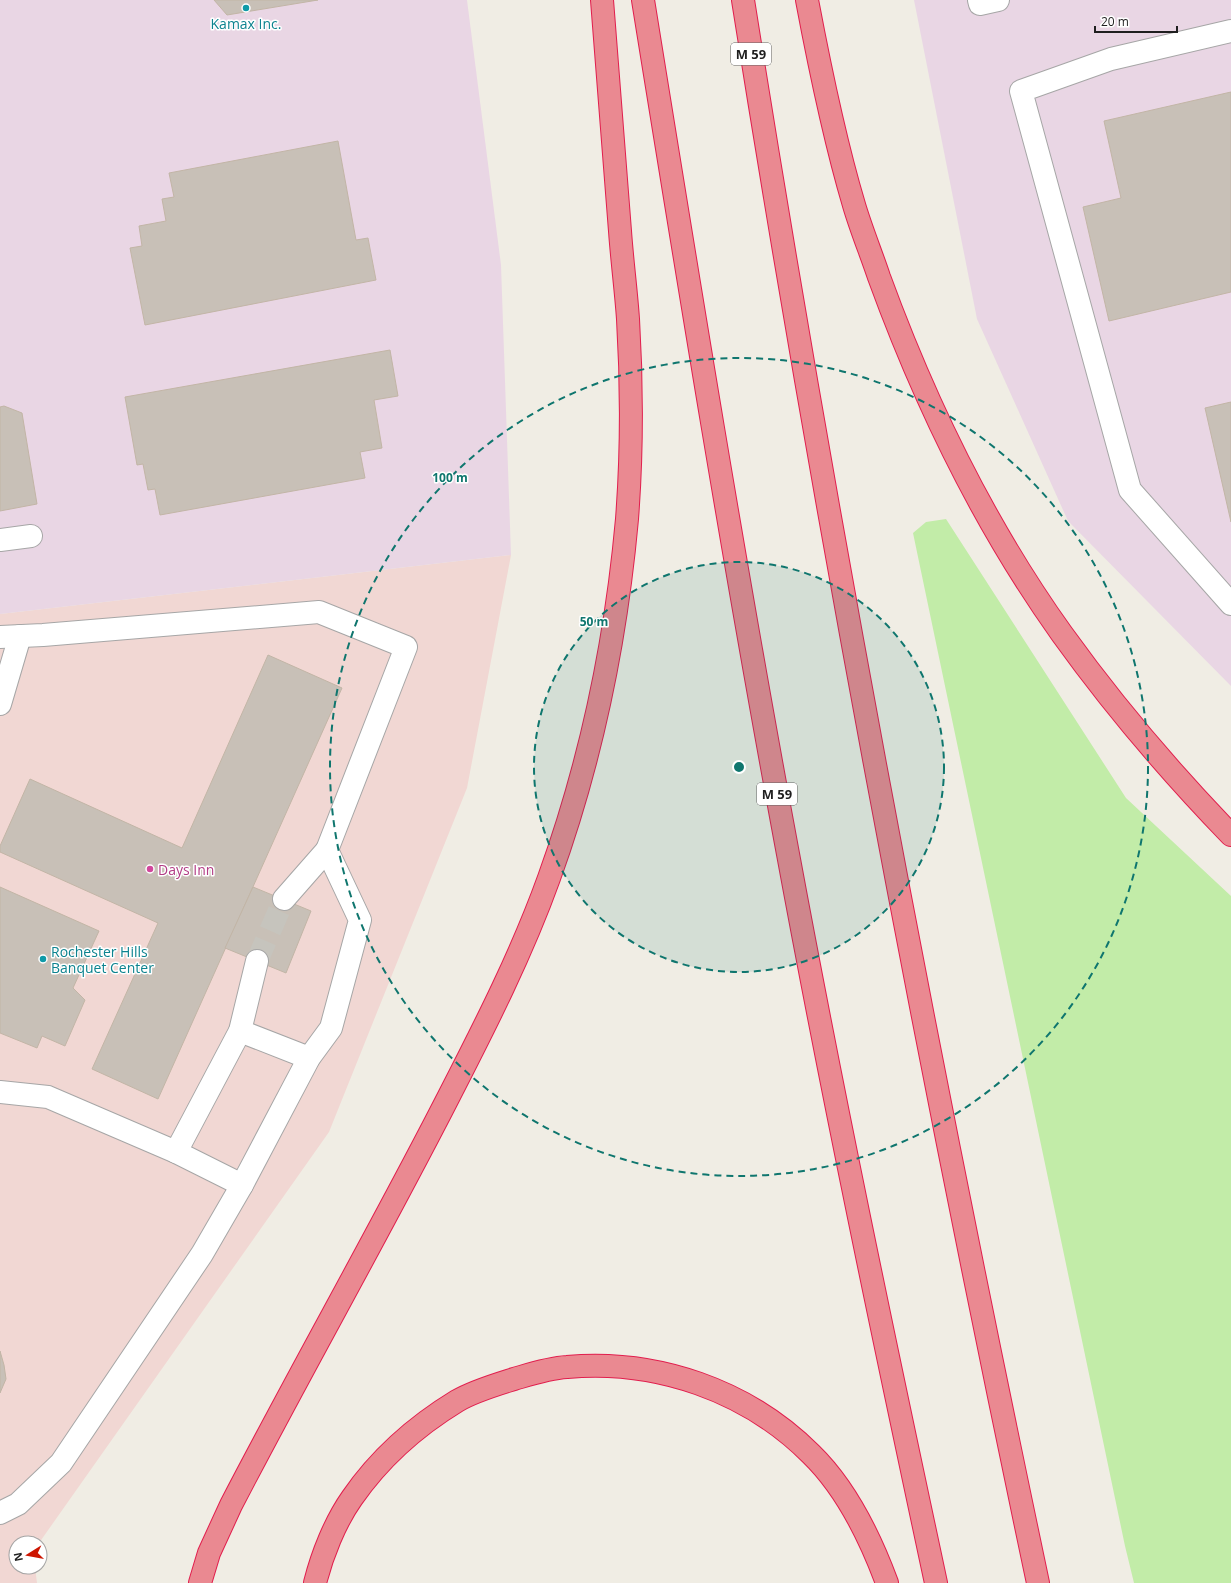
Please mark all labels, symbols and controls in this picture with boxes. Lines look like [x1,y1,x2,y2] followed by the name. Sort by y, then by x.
[241,3,251,13] marker: Kamax Inc.
[1095,8,1177,34] scale bar
[1101,13,1129,30] text: 20 m
[211,14,281,33] place label: Kamax Inc.
[731,43,771,65] road number: M 59
[432,469,468,486] text: 100 m
[580,613,608,630] text: 50 m
[732,760,746,774] centre of rings
[757,783,797,805] road number: M 59
[158,860,214,879] place label: Days Inn
[145,864,155,874] marker: Days Inn
[51,942,154,977] place label: Rochester Hills Banquet Center
[38,954,48,964] marker: Rochester Hills Banquet Center
[8,1535,48,1575] north arrow
[9,1551,26,1563] text: N

